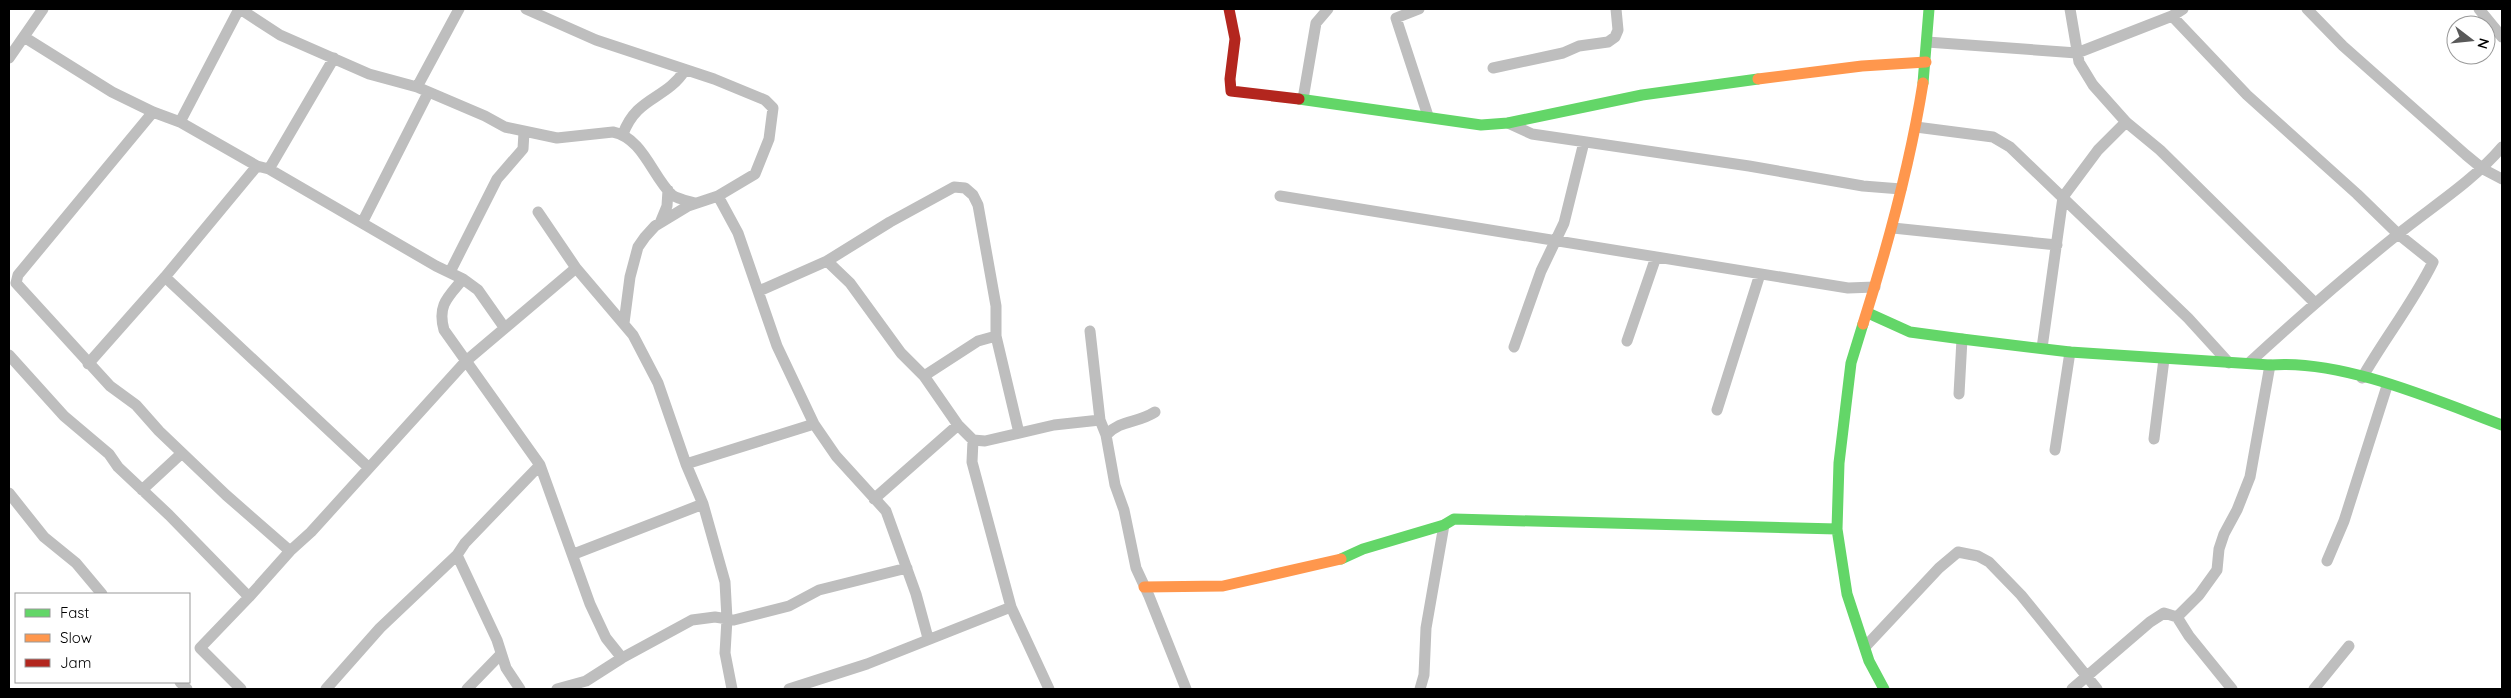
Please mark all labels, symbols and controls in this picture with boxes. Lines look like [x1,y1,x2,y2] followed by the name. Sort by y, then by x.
[2446,15,2496,65] north arrow
[2473,36,2494,51] text: N
[15,593,190,683] legend
[60,603,89,622] text: Fast
[60,628,92,647] text: Slow
[60,653,91,672] text: Jam

